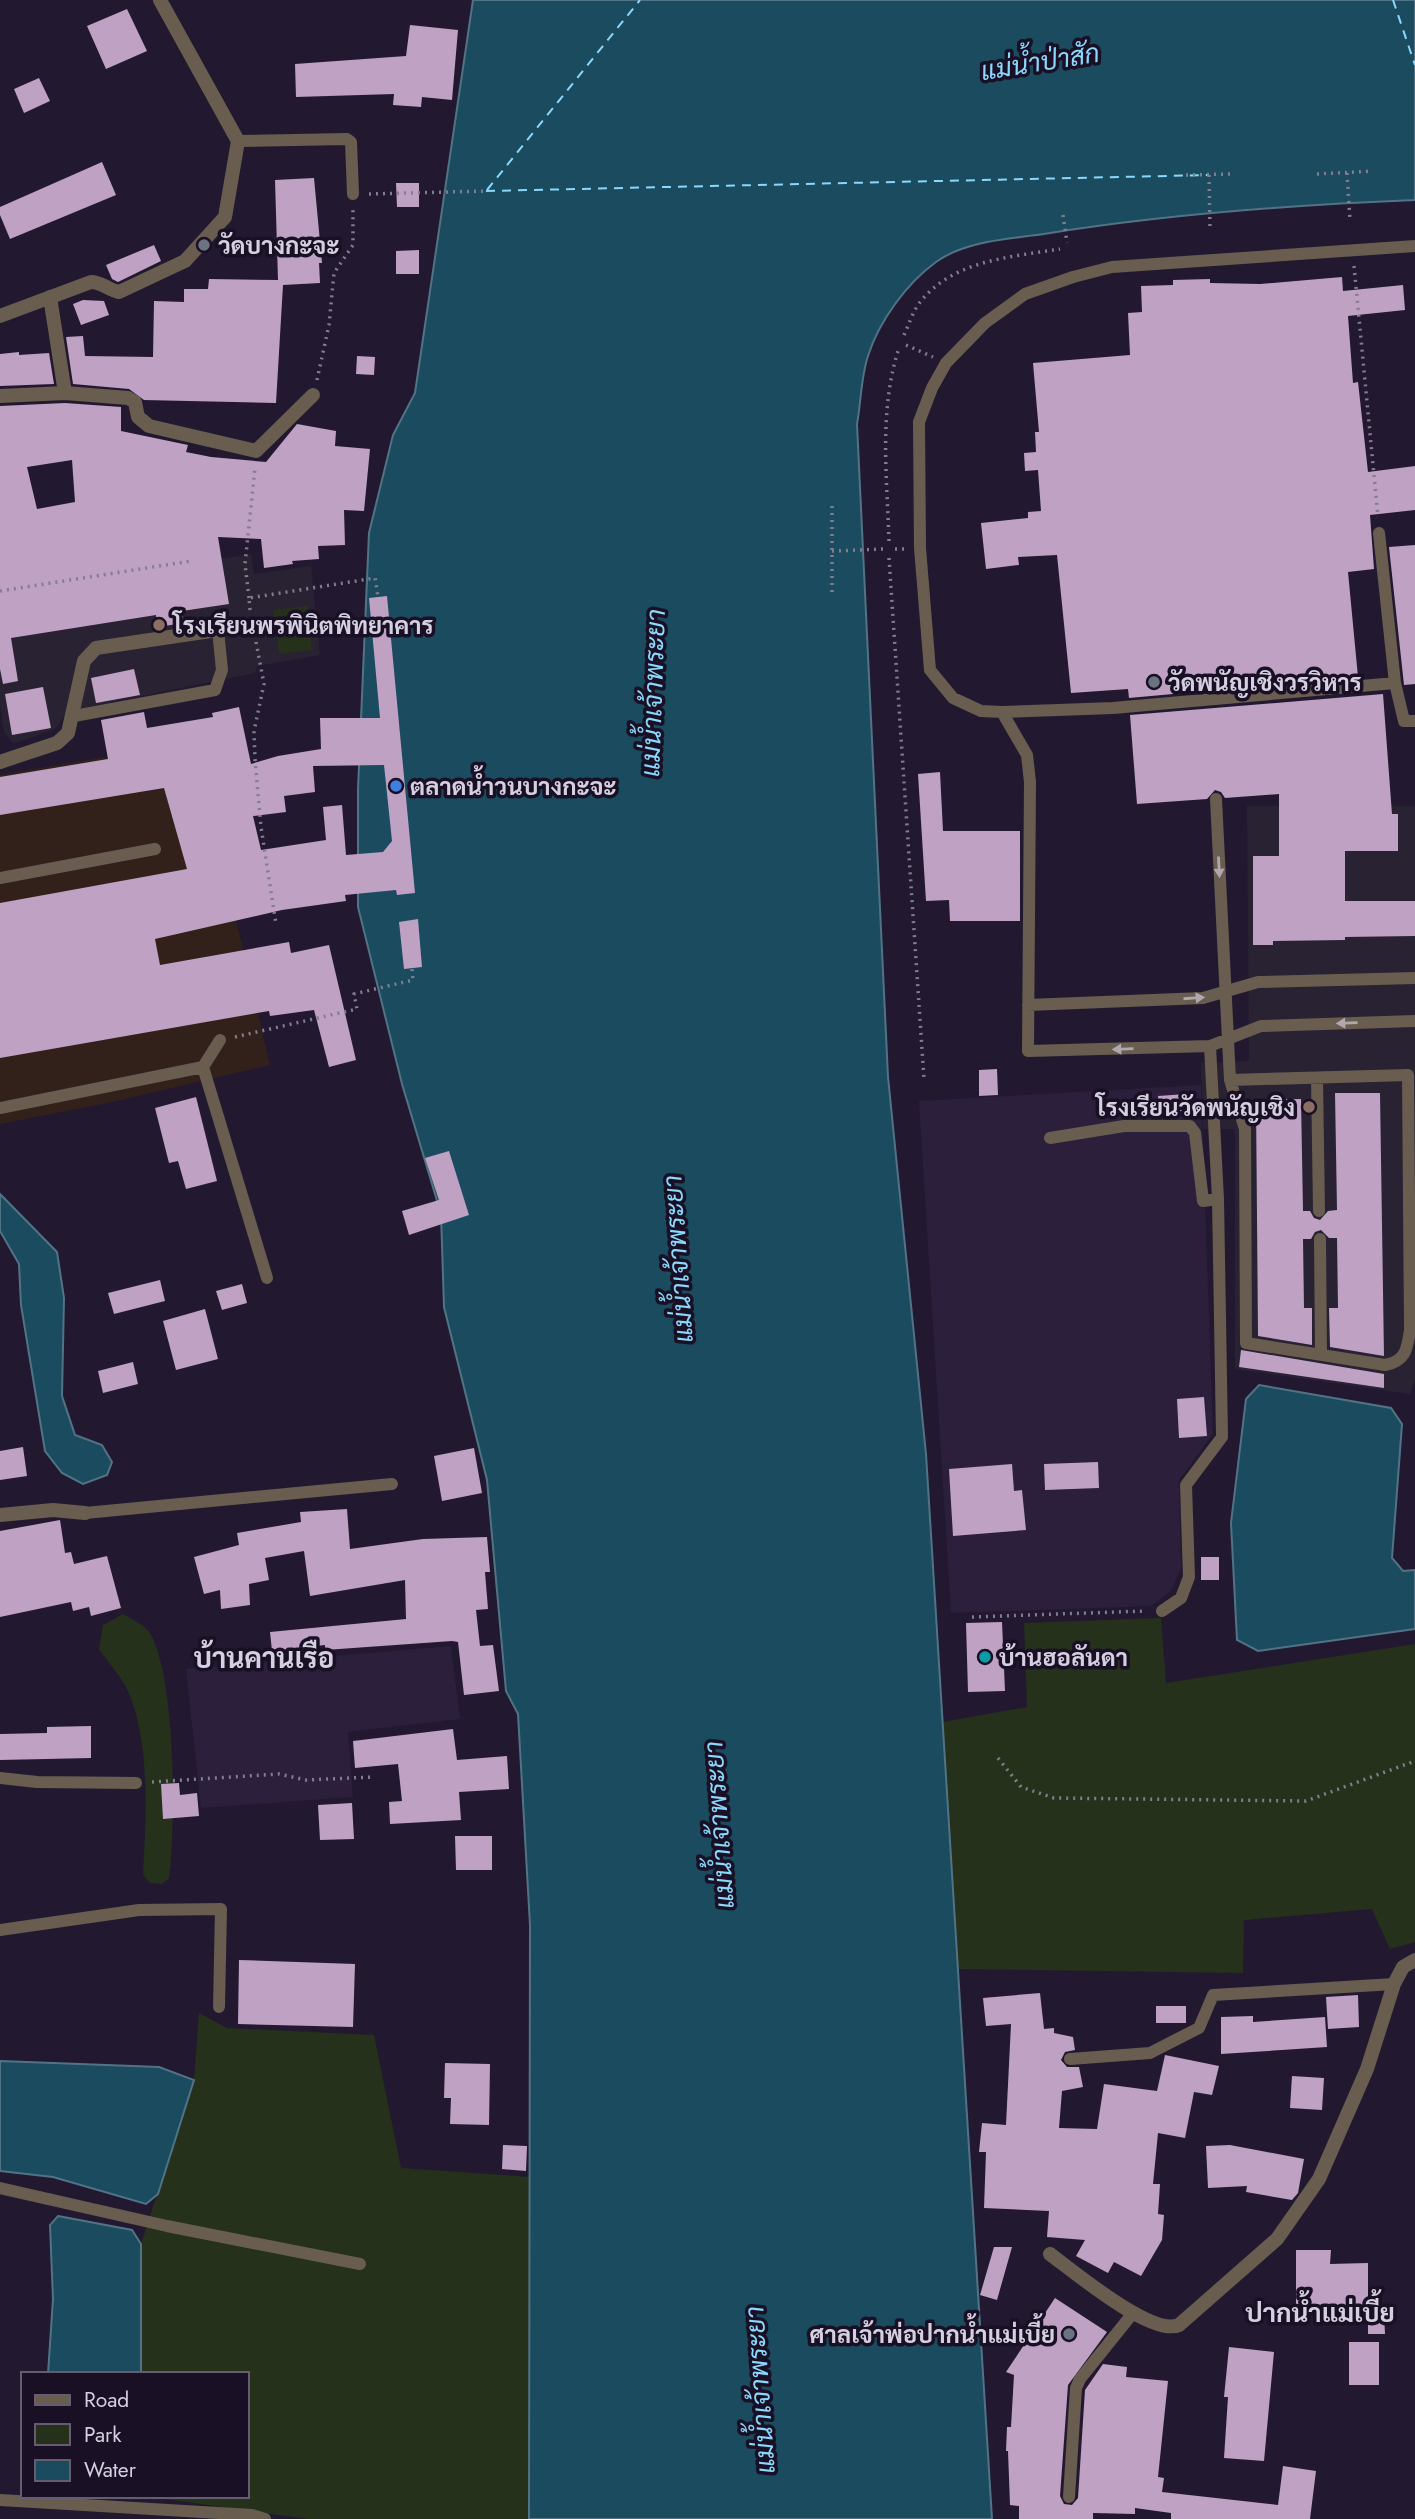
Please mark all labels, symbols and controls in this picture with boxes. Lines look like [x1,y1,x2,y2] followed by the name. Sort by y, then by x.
[978,32,1102,90] water label: แม่น้ำป่าสัก
[218,228,339,263] place label: วัดบางกะจะ
[196,237,212,253] marker: วัดบางกะจะ
[171,608,433,643] place label: โรงเรียนพรพินิตพิทยาคาร
[629,608,675,778] water label: แม่น้ำเจ้าพระยา
[151,617,167,633] marker: โรงเรียนพรพินิตพิทยาคาร
[1168,665,1362,700] place label: วัดพนัญเชิงวรวิหาร
[1146,674,1162,690] marker: วัดพนัญเชิงวรวิหาร
[410,765,617,804] place label: ตลาดน้ำวนบางกะจะ
[388,778,404,794] marker: ตลาดน้ำวนบางกะจะ
[1214,856,1225,878] one-way arrow
[1183,992,1205,1003] one-way arrow
[1336,1017,1358,1029] one-way arrow
[1112,1043,1134,1054] one-way arrow
[1094,1090,1295,1125] place label: โรงเรียนวัดพนัญเชิง
[1301,1099,1317,1115] marker: โรงเรียนวัดพนัญเชิง
[651,1174,703,1344] water label: แม่น้ำเจ้าพระยา
[194,1638,334,1679] district label: บ้านคานเรือ
[999,1640,1128,1675] place label: บ้านฮอลันดา
[977,1649,993,1665] marker: บ้านฮอลันดา
[692,1740,744,1910] water label: แม่น้ำเจ้าพระยา
[1245,2288,1395,2332] district label: ปากน้ำแม่เบี้ย
[733,2305,785,2475] water label: แม่น้ำเจ้าพระยา
[810,2313,1055,2352] place label: ศาลเจ้าพ่อปากน้ำแม่เบี้ย
[1061,2326,1077,2342] marker: ศาลเจ้าพ่อปากน้ำแม่เบี้ย
[21,2372,248,2498] legend
[84,2385,129,2415] text: Road
[84,2420,122,2450] text: Park
[84,2455,137,2485] text: Water

